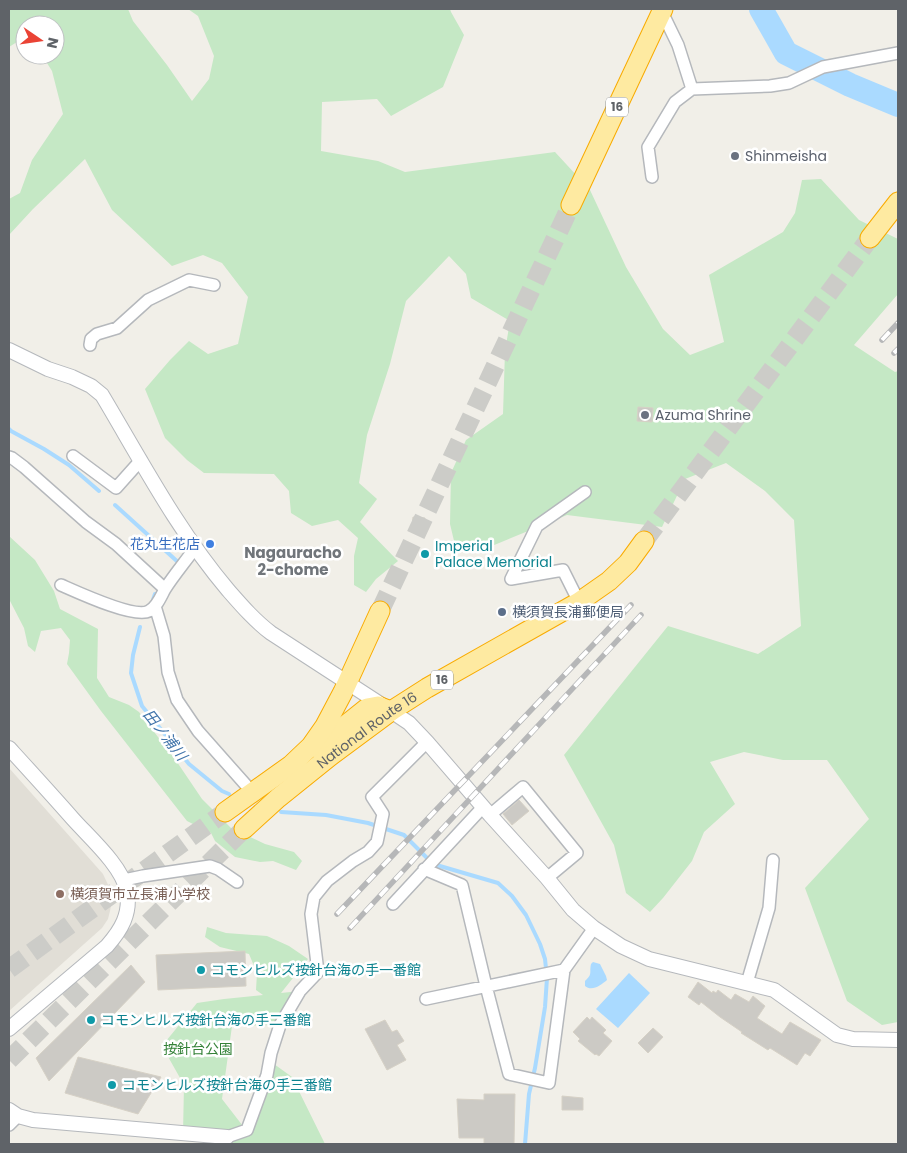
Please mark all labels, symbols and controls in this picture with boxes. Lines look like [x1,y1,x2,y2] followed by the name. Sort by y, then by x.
[15,15,65,65] north arrow
[42,36,64,50] text: N
[606,98,628,116] road number: 16
[745,146,827,166] place label: Shinmeisha
[729,150,741,162] marker: Shinmeisha
[655,405,751,425] place label: Azuma Shrine
[639,409,651,421] marker: Azuma Shrine
[130,534,200,554] place label: 花丸生花店
[435,536,552,572] place label: Imperial Palace Memorial
[204,538,216,550] marker: 花丸生花店
[244,542,342,580] district label: Nagauracho 2-chome
[419,548,431,560] marker: Imperial Palace Memorial
[512,602,624,622] place label: 横須賀長浦郵便局
[496,606,508,618] marker: 横須賀長浦郵便局
[431,670,453,690] road number: 16
[312,687,421,773] street label: National Route 16
[139,705,193,766] water label: 田ノ浦川
[70,884,210,904] place label: 横須賀市立長浦小学校
[54,888,66,900] marker: 横須賀市立長浦小学校
[211,960,421,980] place label: コモンヒルズ按針台海の手一番館
[195,964,207,976] marker: コモンヒルズ按針台海の手一番館
[101,1010,311,1030] place label: コモンヒルズ按針台海の手二番館
[85,1014,97,1026] marker: コモンヒルズ按針台海の手二番館
[163,1039,233,1059] park label: 按針台公園
[122,1075,332,1095] place label: コモンヒルズ按針台海の手三番館
[106,1079,118,1091] marker: コモンヒルズ按針台海の手三番館

